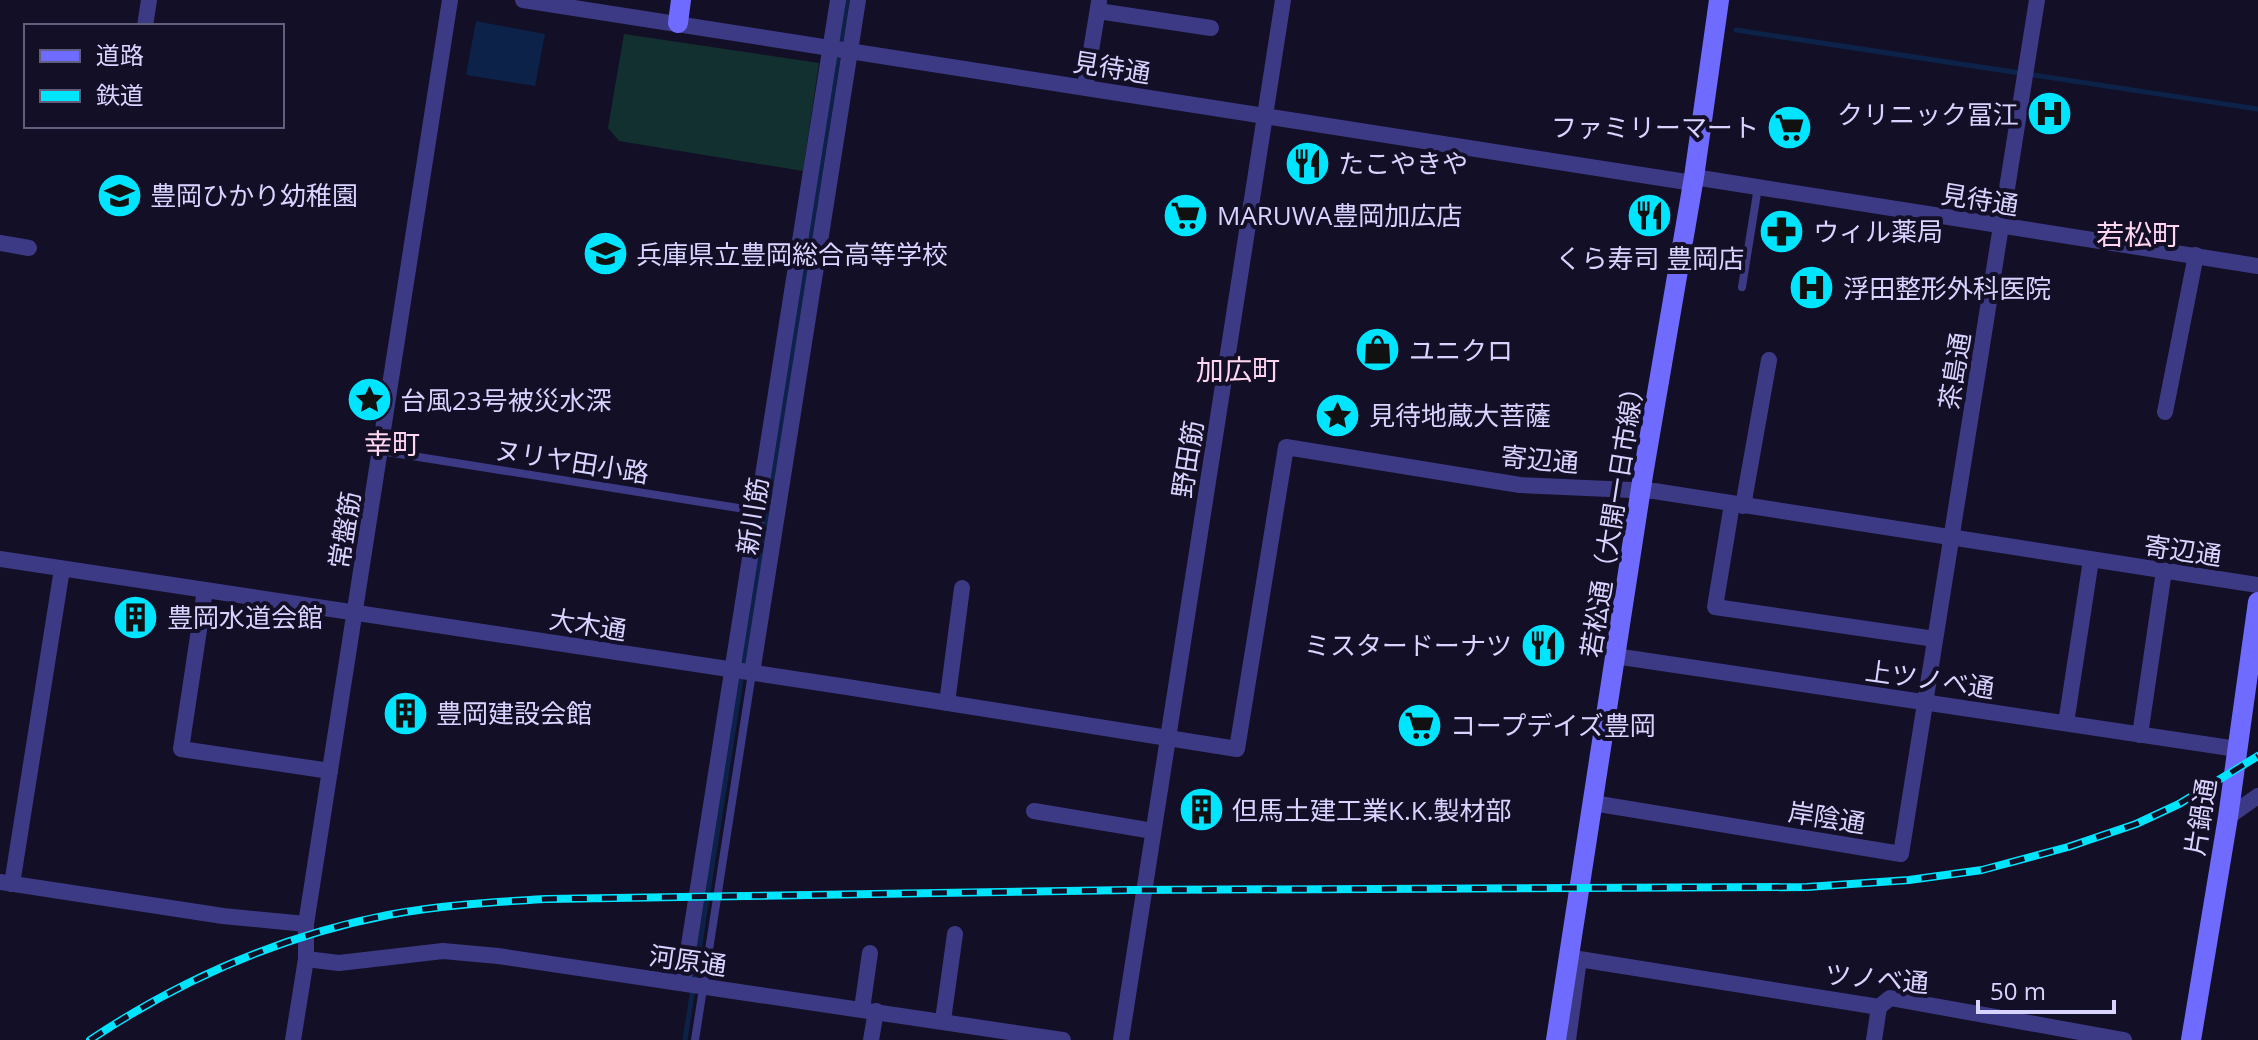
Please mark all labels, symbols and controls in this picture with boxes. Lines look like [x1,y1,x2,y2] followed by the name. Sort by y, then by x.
[24,24,284,128] legend
[96,38,144,71] text: 道路
[1071,43,1153,91] street label: 見待通
[96,78,144,111] text: 鉄道
[2026,90,2074,138] hospital icon: クリニック冨江
[1837,96,2019,132] place label: クリニック冨江
[1766,103,1814,151] supermarket icon: ファミリーマート
[1551,109,1759,145] place label: ファミリーマート
[1283,139,1331,187] restaurant icon: たこやきや
[1338,145,1468,181] place label: たこやきや
[95,171,143,219] school or university icon: 豊岡ひかり幼稚園
[1939,175,2021,223] street label: 見待通
[150,177,358,213] place label: 豊岡ひかり幼稚園
[1162,191,1210,239] supermarket icon: MARUWA豊岡加広店
[1626,191,1674,239] restaurant icon: くら寿司 豊岡店
[1217,197,1462,233] place label: MARUWA豊岡加広店
[1758,207,1806,255] pharmacy icon: ウィル薬局
[1813,213,1943,249] place label: ウィル薬局
[2096,215,2180,253] district label: 若松町
[581,230,629,278] school or university icon: 兵庫県立豊岡総合高等学校
[636,236,948,272] place label: 兵庫県立豊岡総合高等学校
[1556,240,1744,276] place label: くら寿司 豊岡店
[1788,264,1836,312] hospital icon: 浮田整形外科医院
[1843,270,2051,306] place label: 浮田整形外科医院
[1354,326,1402,374] shop icon: ユニクロ
[1930,330,1978,412] street label: 茶島通
[1409,332,1513,368] place label: ユニクロ
[1196,350,1280,388] district label: 加広町
[1572,372,1652,660] street label: 若松通（大開一日市線）
[345,376,393,424] place icon: 台風23号被災水深
[400,382,612,418] place label: 台風23号被災水深
[1314,391,1362,439] place icon: 見待地蔵大菩薩
[1369,397,1551,433] place label: 見待地蔵大菩薩
[1163,418,1211,500] street label: 野田筋
[364,424,420,462] district label: 幸町
[492,431,652,491] street label: ヌリヤ田小路
[1500,438,1580,480] street label: 寄辺通
[728,475,776,557] street label: 新川筋
[320,489,368,571] street label: 常盤筋
[2142,527,2224,573] street label: 寄辺通
[112,593,160,641] building icon: 豊岡水道会館
[167,599,323,635] place label: 豊岡水道会館
[547,600,629,648] street label: 大木通
[1519,621,1567,669] restaurant icon: ミスタードーナツ
[1304,627,1512,663] place label: ミスタードーナツ
[1863,652,1997,706] street label: 上ツノベ通
[381,689,429,737] building icon: 豊岡建設会館
[436,695,592,731] place label: 豊岡建設会館
[1395,701,1443,749] supermarket icon: コープデイズ豊岡
[1450,707,1656,743] place label: コープデイズ豊岡
[2176,776,2224,858] street label: 片鍋通
[1177,786,1225,834] building icon: 但馬土建工業K.K.製材部
[1232,792,1512,828] place label: 但馬土建工業K.K.製材部
[1786,793,1868,841] street label: 岸陰通
[647,937,729,983] street label: 河原通
[1824,956,1930,1000] street label: ツノベ通
[1978,964,2114,1014] scale bar
[1990,974,2046,1007] text: 50 m

